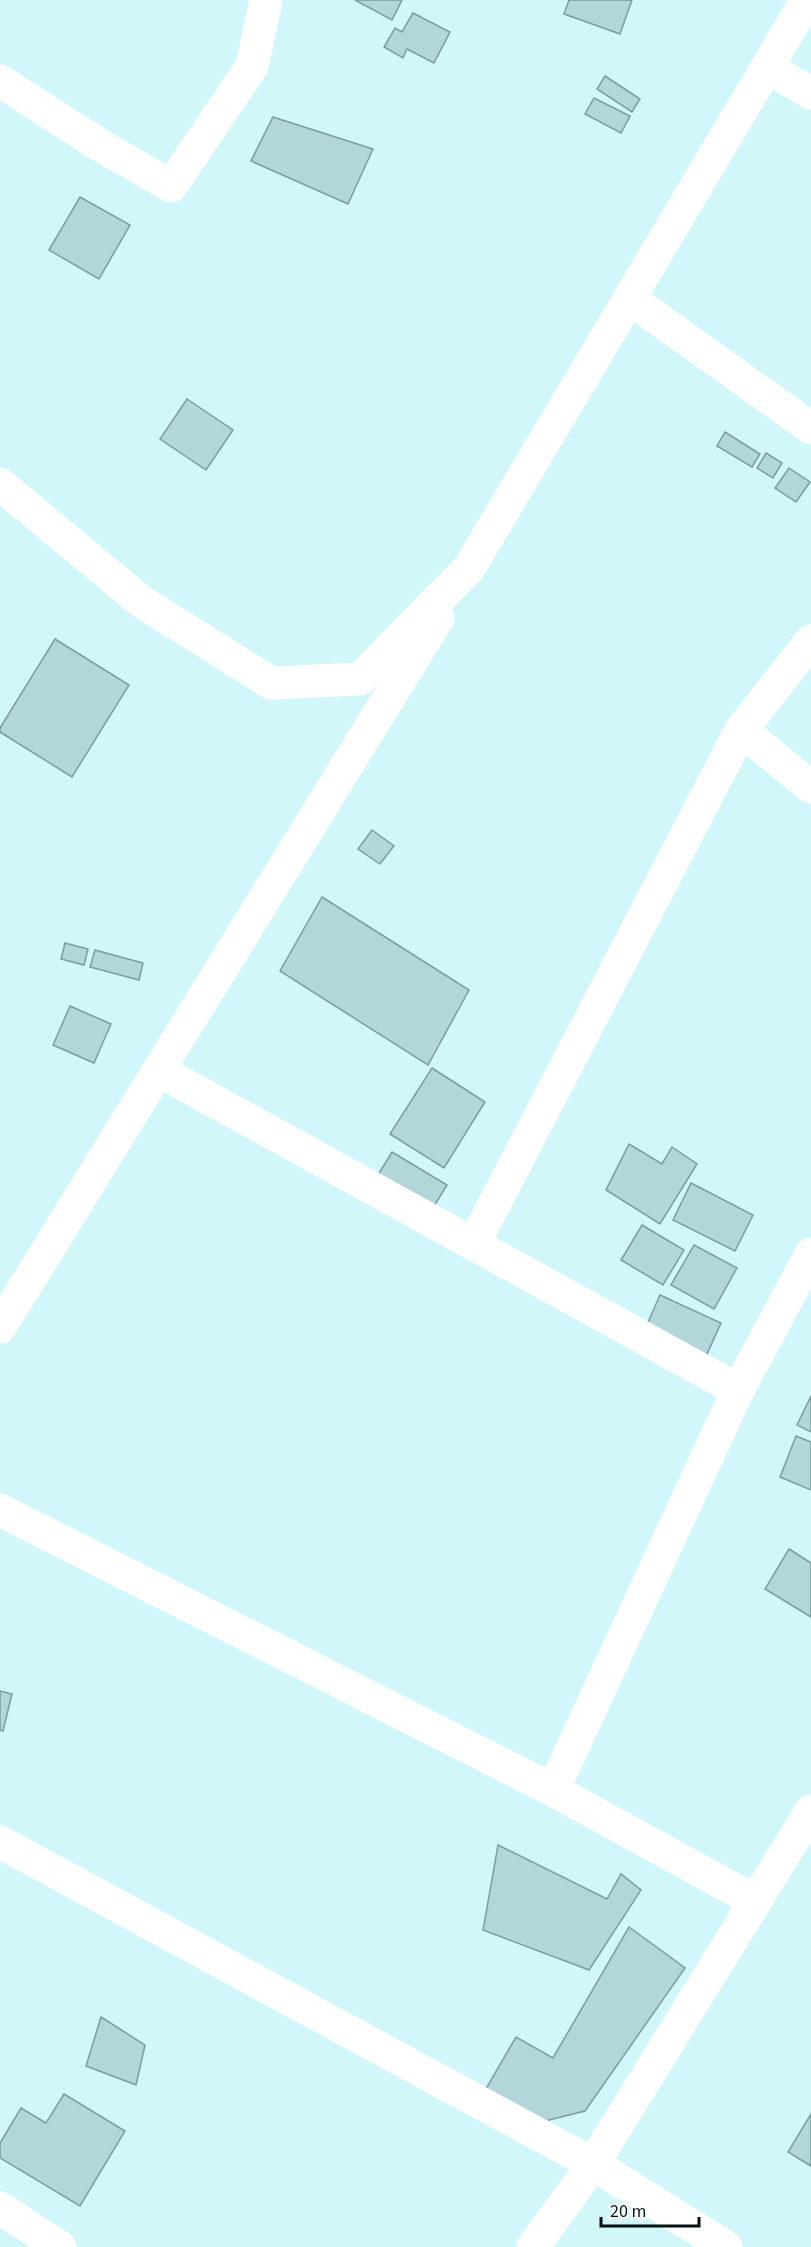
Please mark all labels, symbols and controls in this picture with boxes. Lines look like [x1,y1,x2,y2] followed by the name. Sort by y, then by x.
[601,2190,698,2228] scale bar
[610,2199,646,2224] text: 20 m

